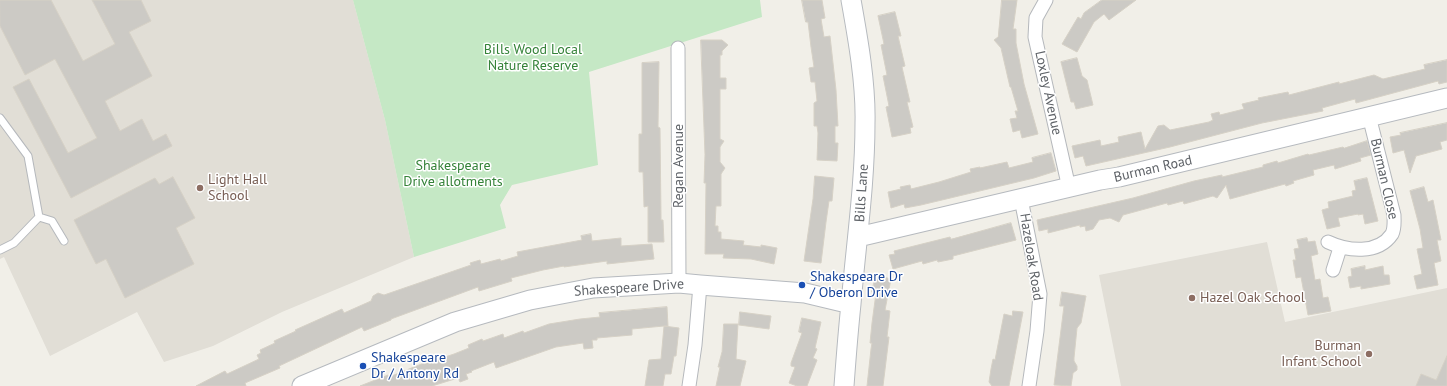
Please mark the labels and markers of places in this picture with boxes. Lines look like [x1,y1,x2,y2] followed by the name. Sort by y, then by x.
[208,172,267,204] place label: Light Hall School
[195,183,205,193] marker: Light Hall School
[810,269,903,302] place label: Shakespeare Dr / Oberon Drive
[797,280,807,290] marker: Shakespeare Dr / Oberon Drive
[1200,290,1305,306] place label: Hazel Oak School
[1187,293,1197,303] marker: Hazel Oak School
[1281,338,1361,370] place label: Burman Infant School
[1364,349,1374,359] marker: Burman Infant School
[371,350,459,382] place label: Shakespeare Dr / Antony Rd
[358,361,368,371] marker: Shakespeare Dr / Antony Rd

